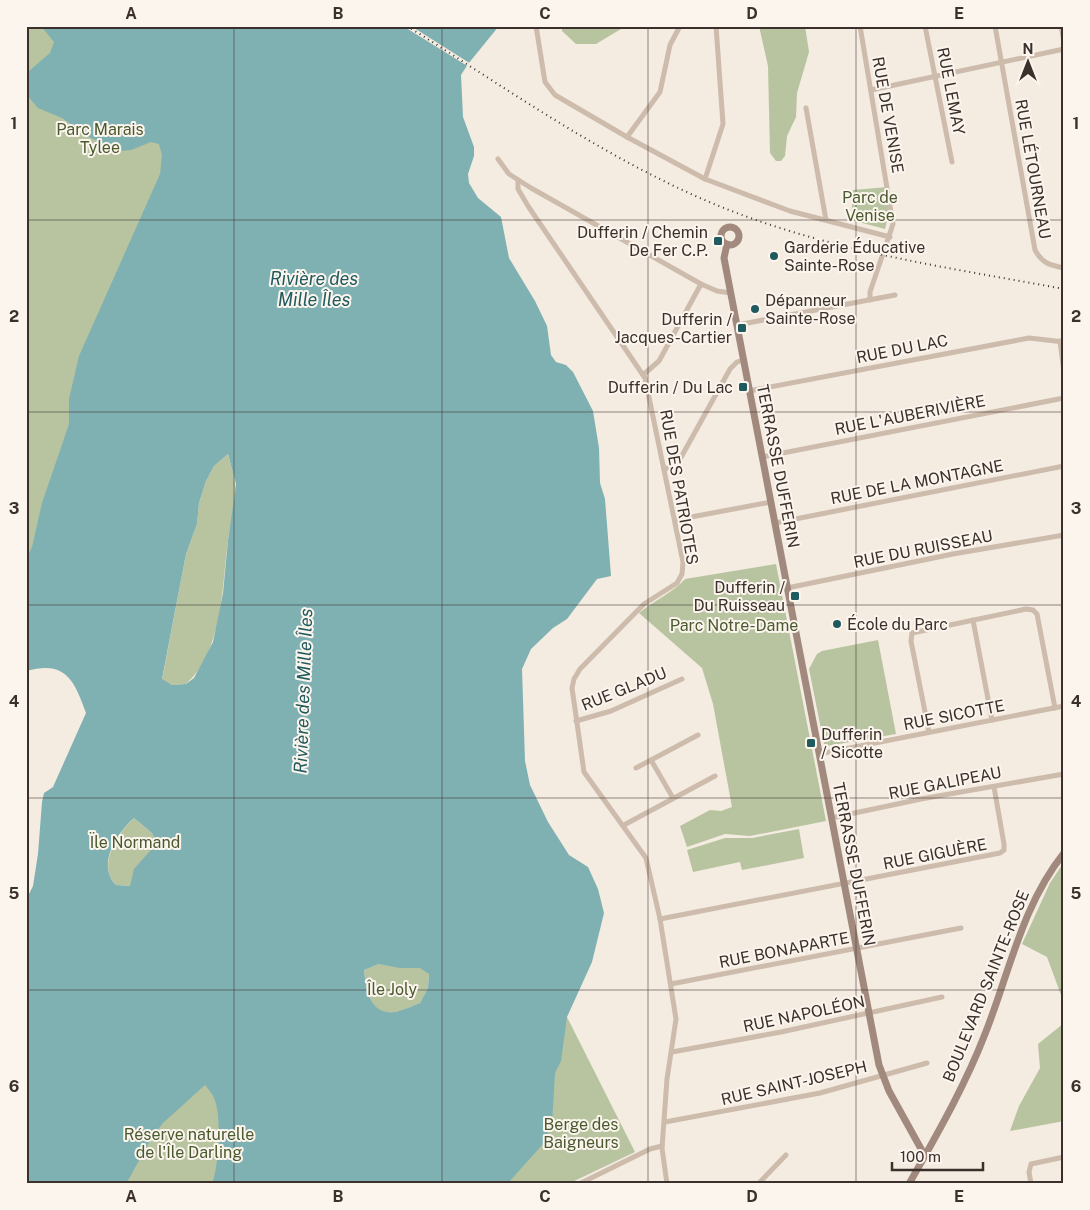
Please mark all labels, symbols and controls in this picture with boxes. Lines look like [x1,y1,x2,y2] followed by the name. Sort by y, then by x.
[125,4,137,23] text: A
[333,4,344,23] text: B
[539,4,551,23] text: C
[746,4,758,23] text: D
[954,4,964,23] text: E
[1002,38,1052,88] north arrow
[1023,41,1033,57] text: N
[933,46,969,137] street label: RUE LEMAY
[868,55,908,175] street label: RUE DE VENISE
[1011,97,1056,240] street label: RUE LÉTOURNEAU
[11,114,17,133] text: 1
[1073,114,1079,133] text: 1
[56,120,144,157] park label: Parc Marais Tylee
[842,188,898,225] park label: Parc de Venise
[577,223,708,260] place label: Dufferin / Chemin De Fer C.P.
[712,235,724,247] marker: Dufferin / Chemin De Fer C.P.
[784,237,925,275] place label: Garderie Éducative Sainte-Rose
[768,250,780,262] marker: Garderie Éducative Sainte-Rose
[270,268,358,310] water label: Rivière des Mille Îles
[765,291,855,328] place label: Dépanneur Sainte-Rose
[749,303,761,315] marker: Dépanneur Sainte-Rose
[9,307,19,326] text: 2
[1071,307,1081,326] text: 2
[614,310,732,347] place label: Dufferin / Jacques-Cartier
[736,322,748,334] marker: Dufferin / Jacques-Cartier
[855,331,949,367] street label: RUE DU LAC
[608,378,733,397] place label: Dufferin / Du Lac
[737,381,749,393] marker: Dufferin / Du Lac
[753,383,803,549] street label: TERRASSE DUFFERIN
[833,390,987,439] street label: RUE L'AUBERIVIÈRE
[656,408,702,566] street label: RUE DES PATRIOTES
[829,456,1005,508] street label: RUE DE LA MONTAGNE
[9,499,19,518] text: 3
[1071,499,1081,518] text: 3
[852,526,994,572] street label: RUE DU RUISSEAU
[693,578,785,615] place label: Dufferin / Du Ruisseau
[789,590,801,602] marker: Dufferin / Du Ruisseau
[290,608,316,774] water label: Rivière des Mille Îles
[847,614,948,634] place label: École du Parc
[670,616,798,635] park label: Parc Notre-Dame
[831,618,843,630] marker: École du Parc
[579,663,669,715] street label: RUE GLADU
[9,692,20,711] text: 4
[1071,692,1082,711] text: 4
[902,696,1006,734] street label: RUE SICOTTE
[821,725,883,762] place label: Dufferin / Sicotte
[805,737,817,749] marker: Dufferin / Sicotte
[887,763,1003,803] street label: RUE GALIPEAU
[829,781,879,947] street label: TERRASSE DUFFERIN
[89,832,180,852] park label: Ïle Normand
[881,834,989,873] street label: RUE GIGUÈRE
[9,884,20,903] text: 5
[1071,884,1082,903] text: 5
[939,887,1033,1085] street label: BOULEVARD SAINTE-ROSE
[717,928,851,972] street label: RUE BONAPARTE
[366,979,418,999] park label: Île Joly
[741,991,867,1036] street label: RUE NAPOLÉON
[719,1057,869,1109] street label: RUE SAINT-JOSEPH
[9,1077,19,1096] text: 6
[1071,1077,1081,1096] text: 6
[543,1115,619,1152] park label: Berge des Baigneurs
[124,1125,254,1162] park label: Réserve naturelle de l'Île Darling
[892,1140,984,1172] scale bar
[900,1148,941,1165] text: 100 m
[125,1187,137,1206] text: A
[333,1187,344,1206] text: B
[539,1187,551,1206] text: C
[746,1187,758,1206] text: D
[954,1187,964,1206] text: E

